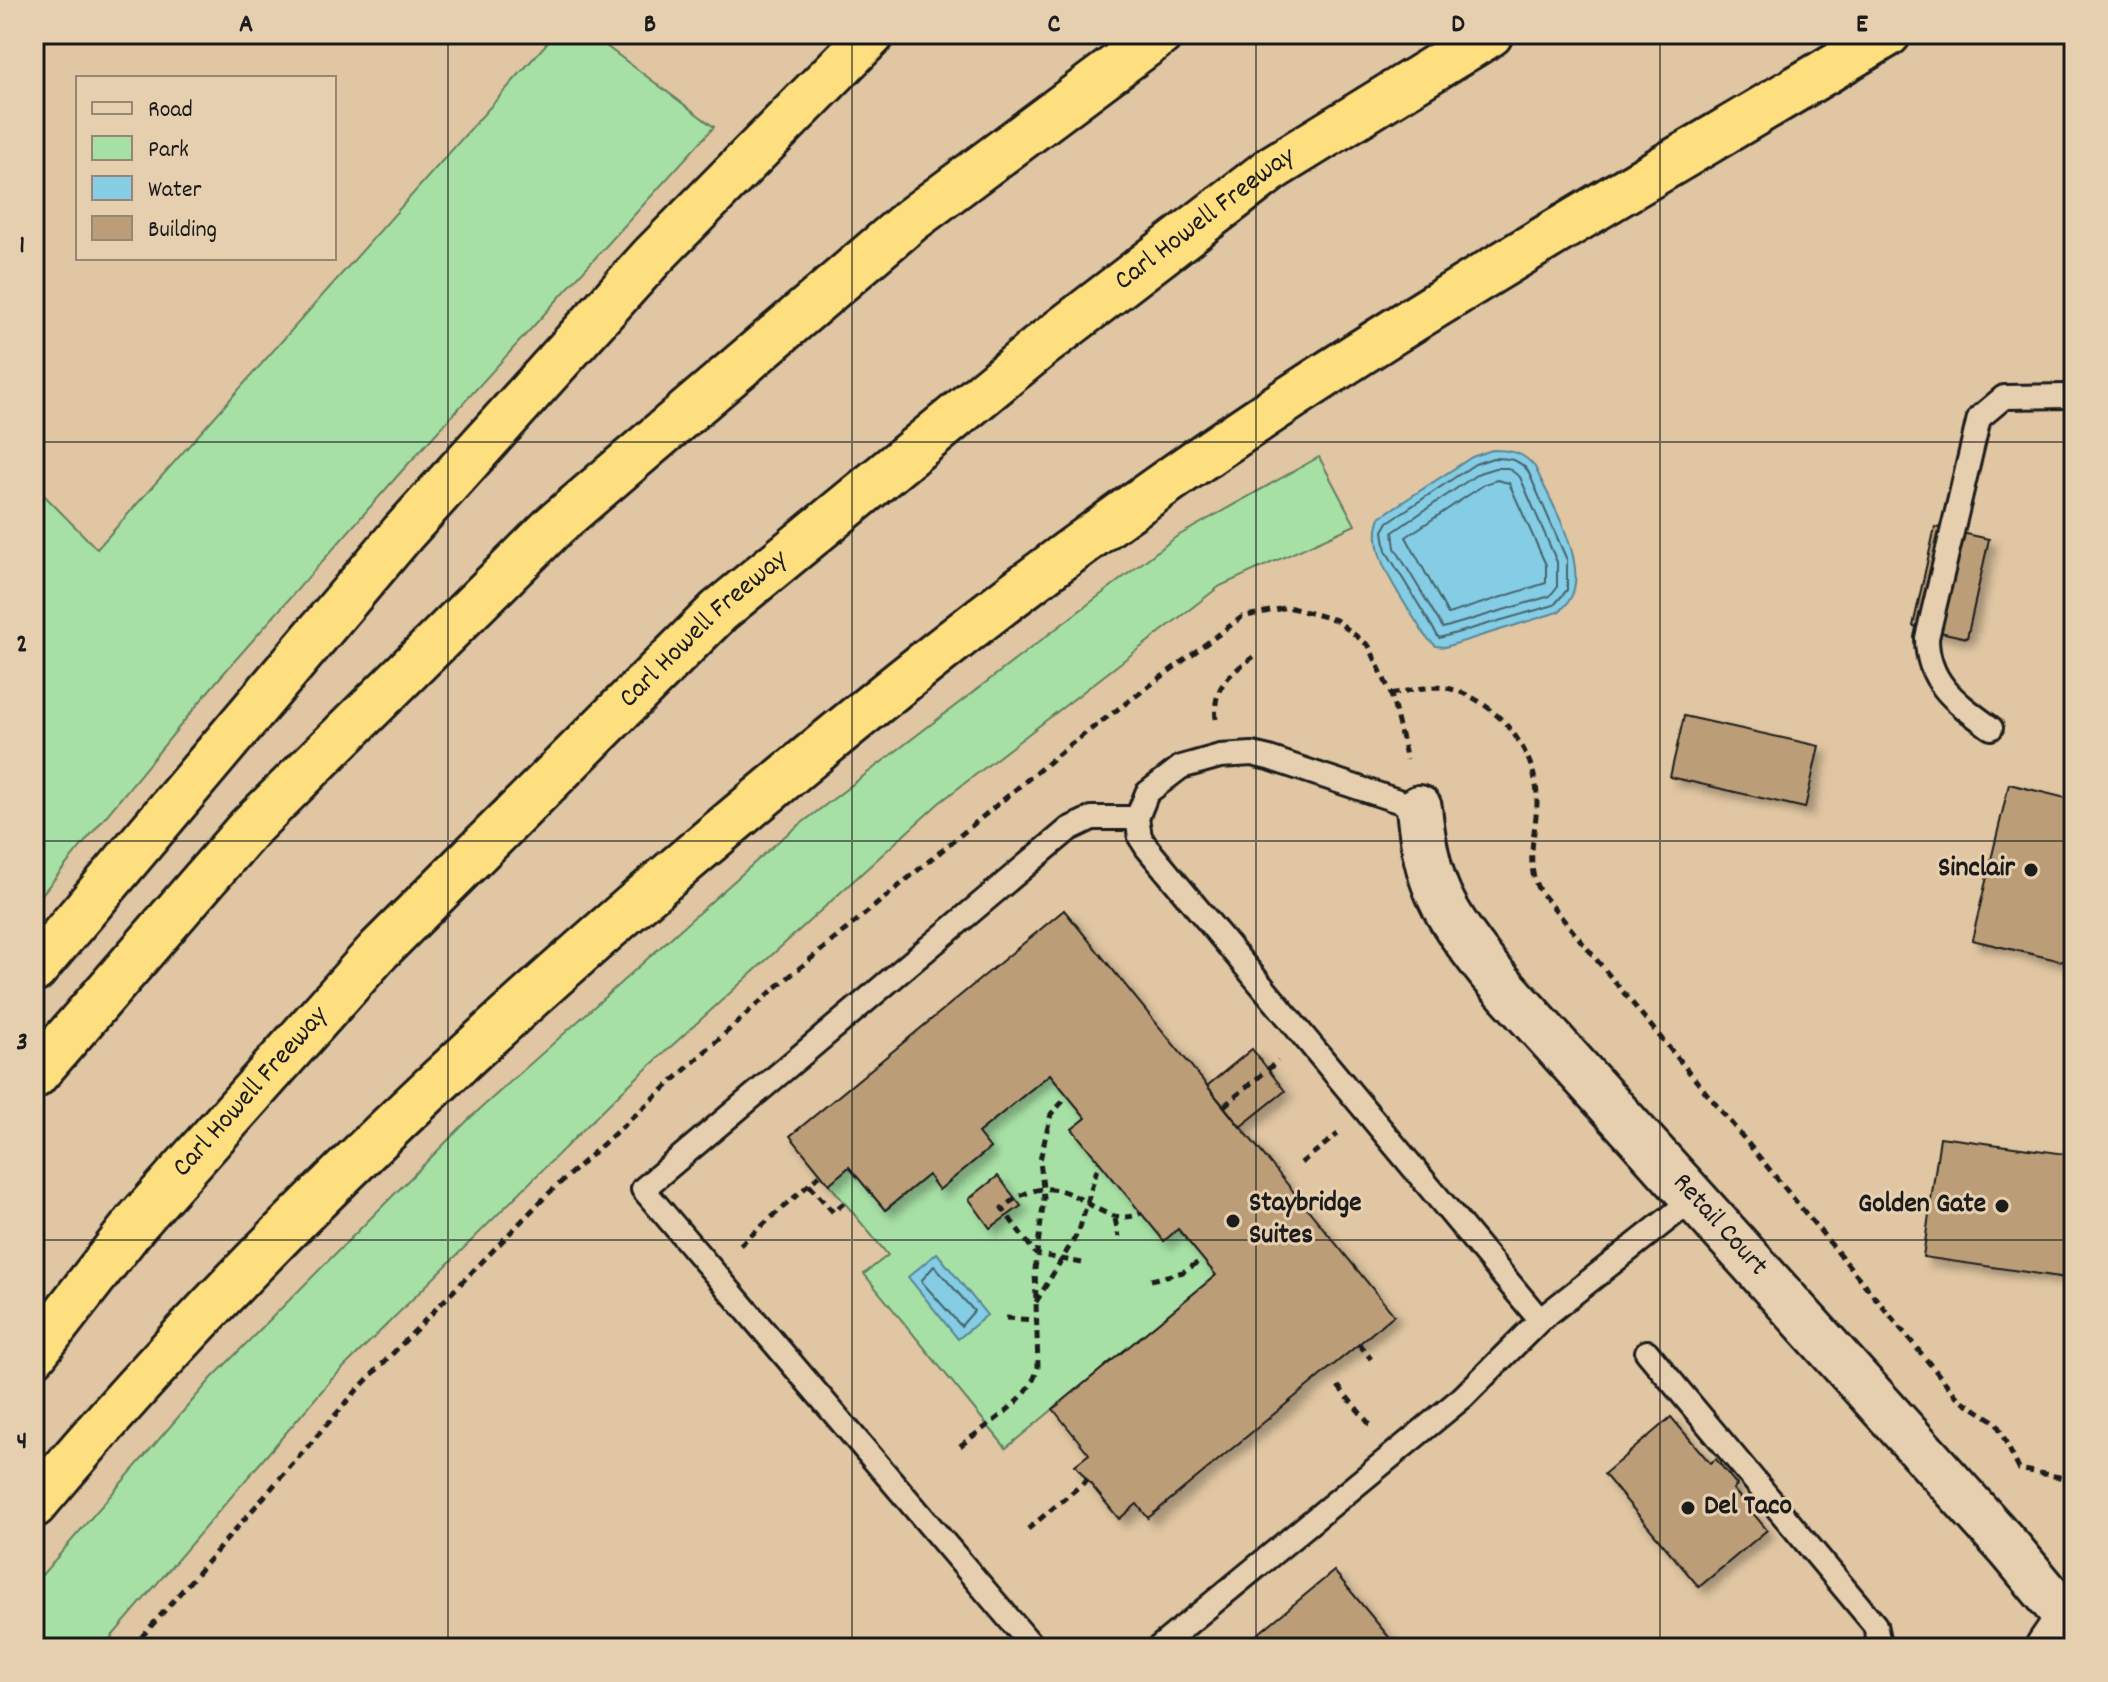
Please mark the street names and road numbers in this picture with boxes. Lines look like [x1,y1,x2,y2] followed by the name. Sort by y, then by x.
[1107,138,1304,302] street label: Carl Howell Freeway
[611,541,798,719] street label: Carl Howell Freeway
[164,998,339,1188] street label: Carl Howell Freeway
[1661,1165,1776,1286] street label: Retail Court

